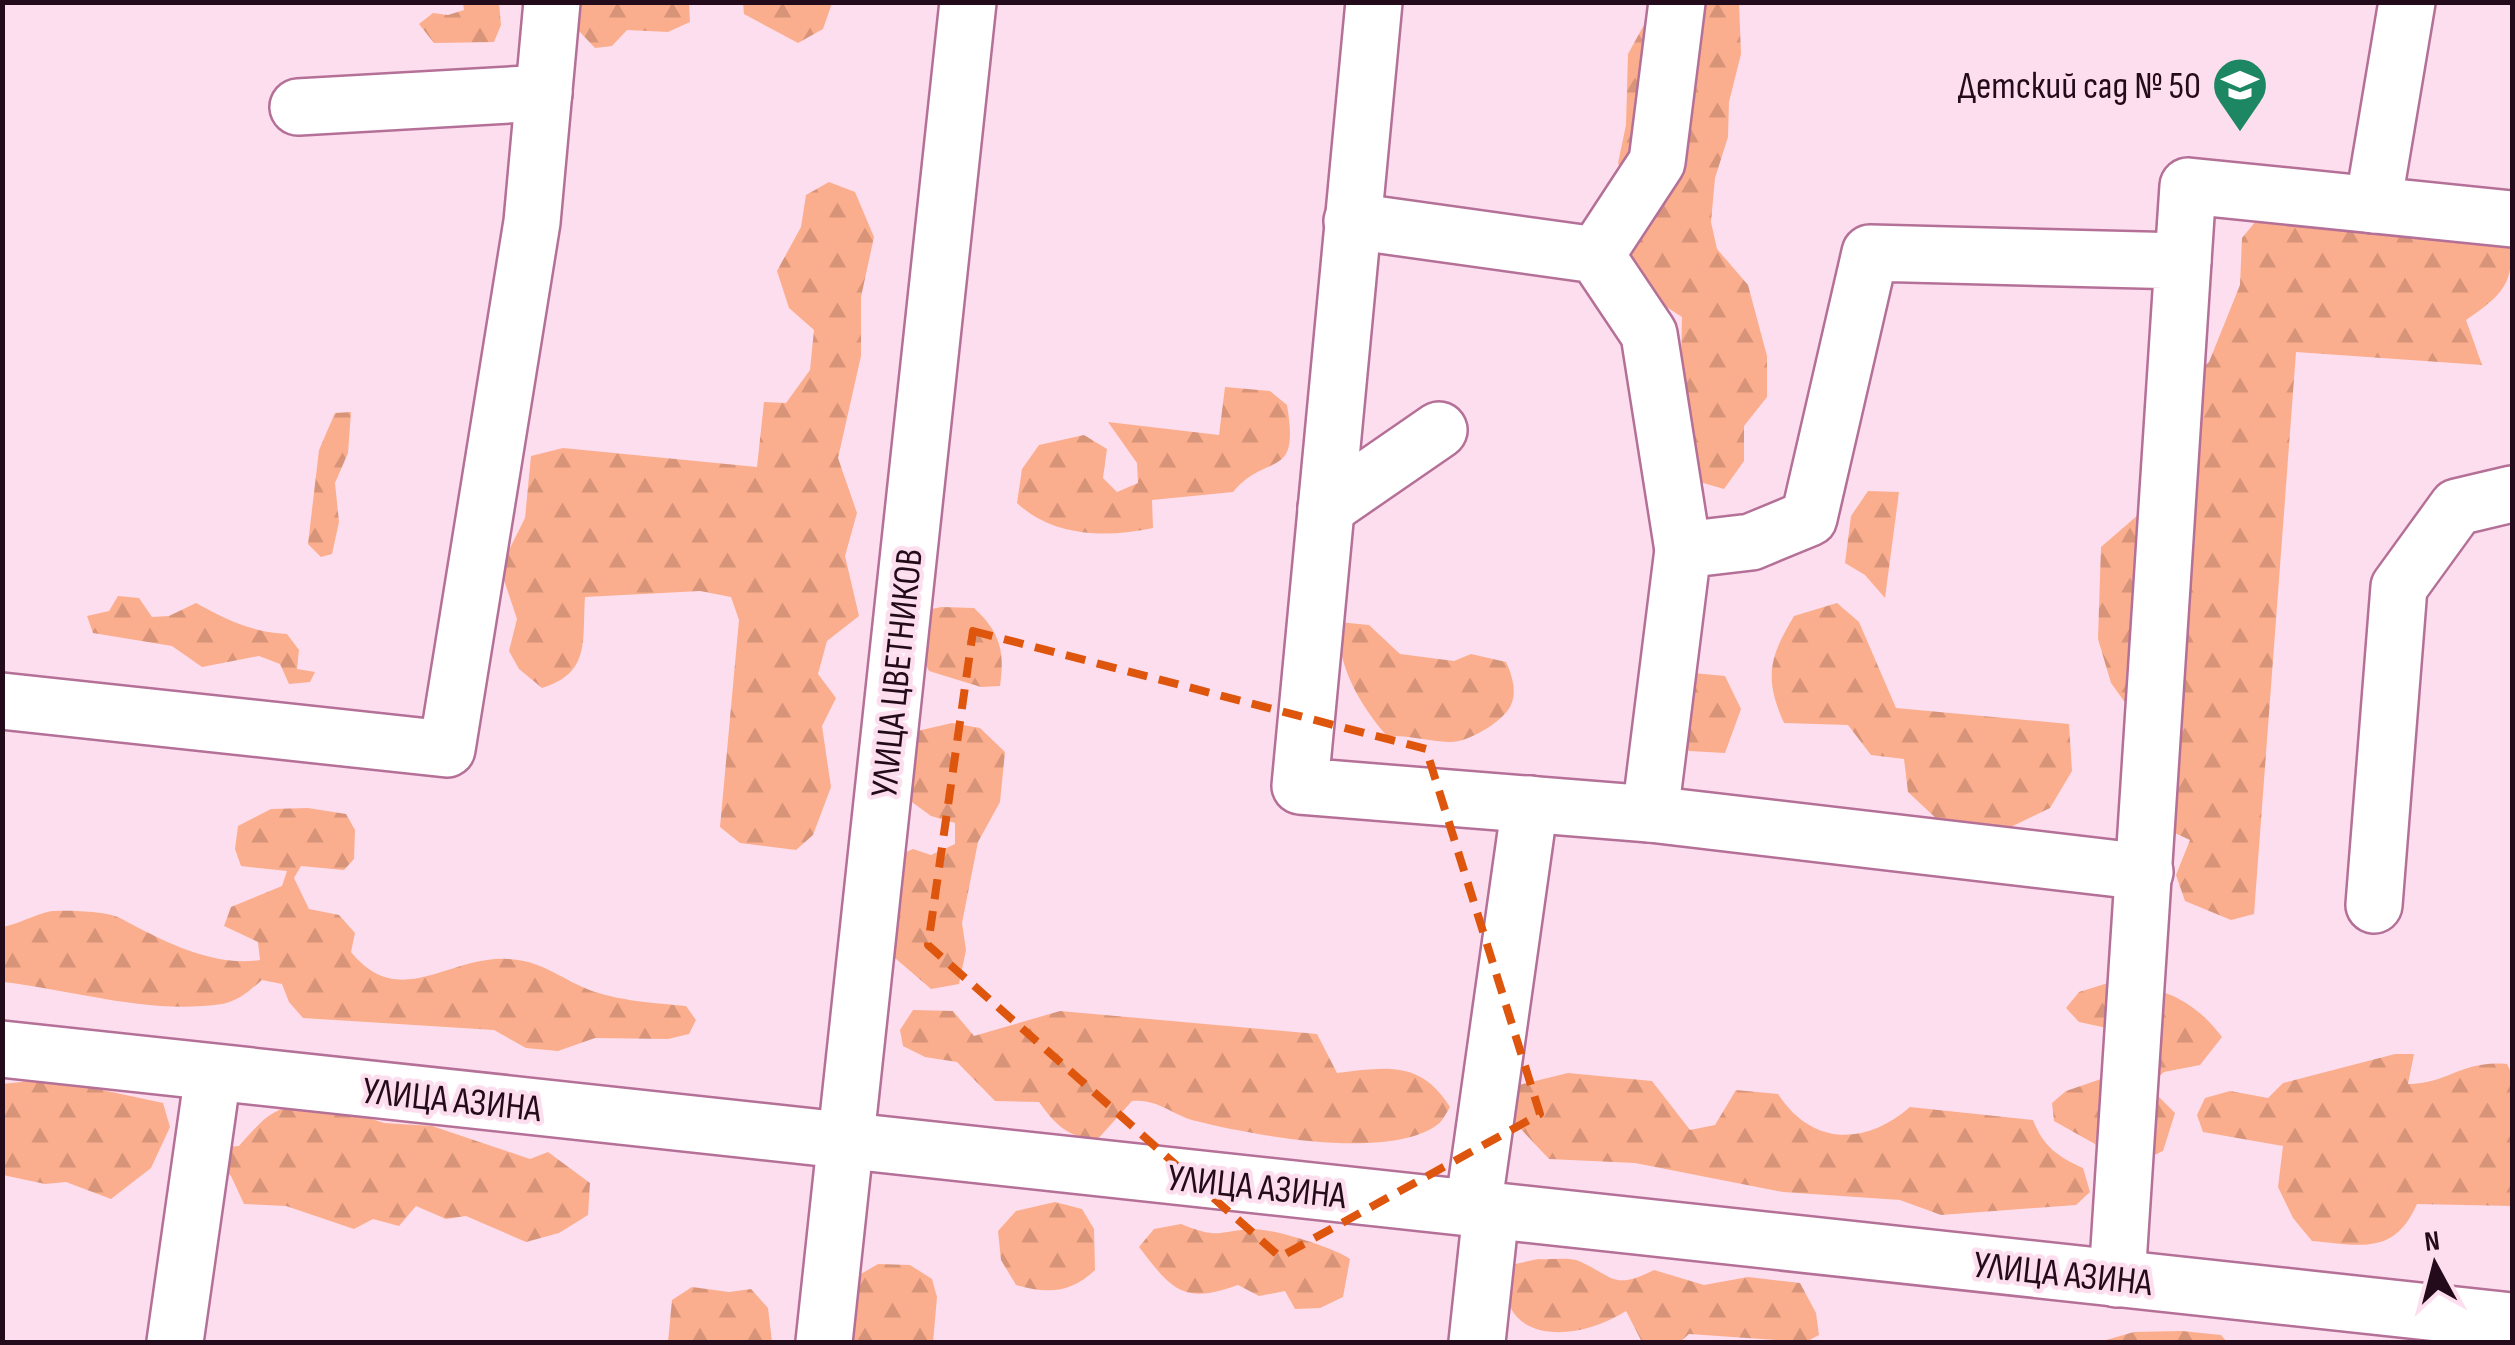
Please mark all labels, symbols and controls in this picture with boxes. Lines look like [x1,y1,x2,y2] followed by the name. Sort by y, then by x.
[2210,55,2270,134] school or university icon: Детский сад № 50
[1958,64,2201,109] place label: Детский сад № 50
[862,547,933,800] street label: УЛИЦА ЦВЕТНИКОВ
[360,1069,544,1132] street label: УЛИЦА АЗИНА
[1165,1156,1349,1219] street label: УЛИЦА АЗИНА
[2385,1215,2485,1315] north arrow
[2423,1224,2442,1259] text: N
[1971,1243,2155,1306] street label: УЛИЦА АЗИНА

